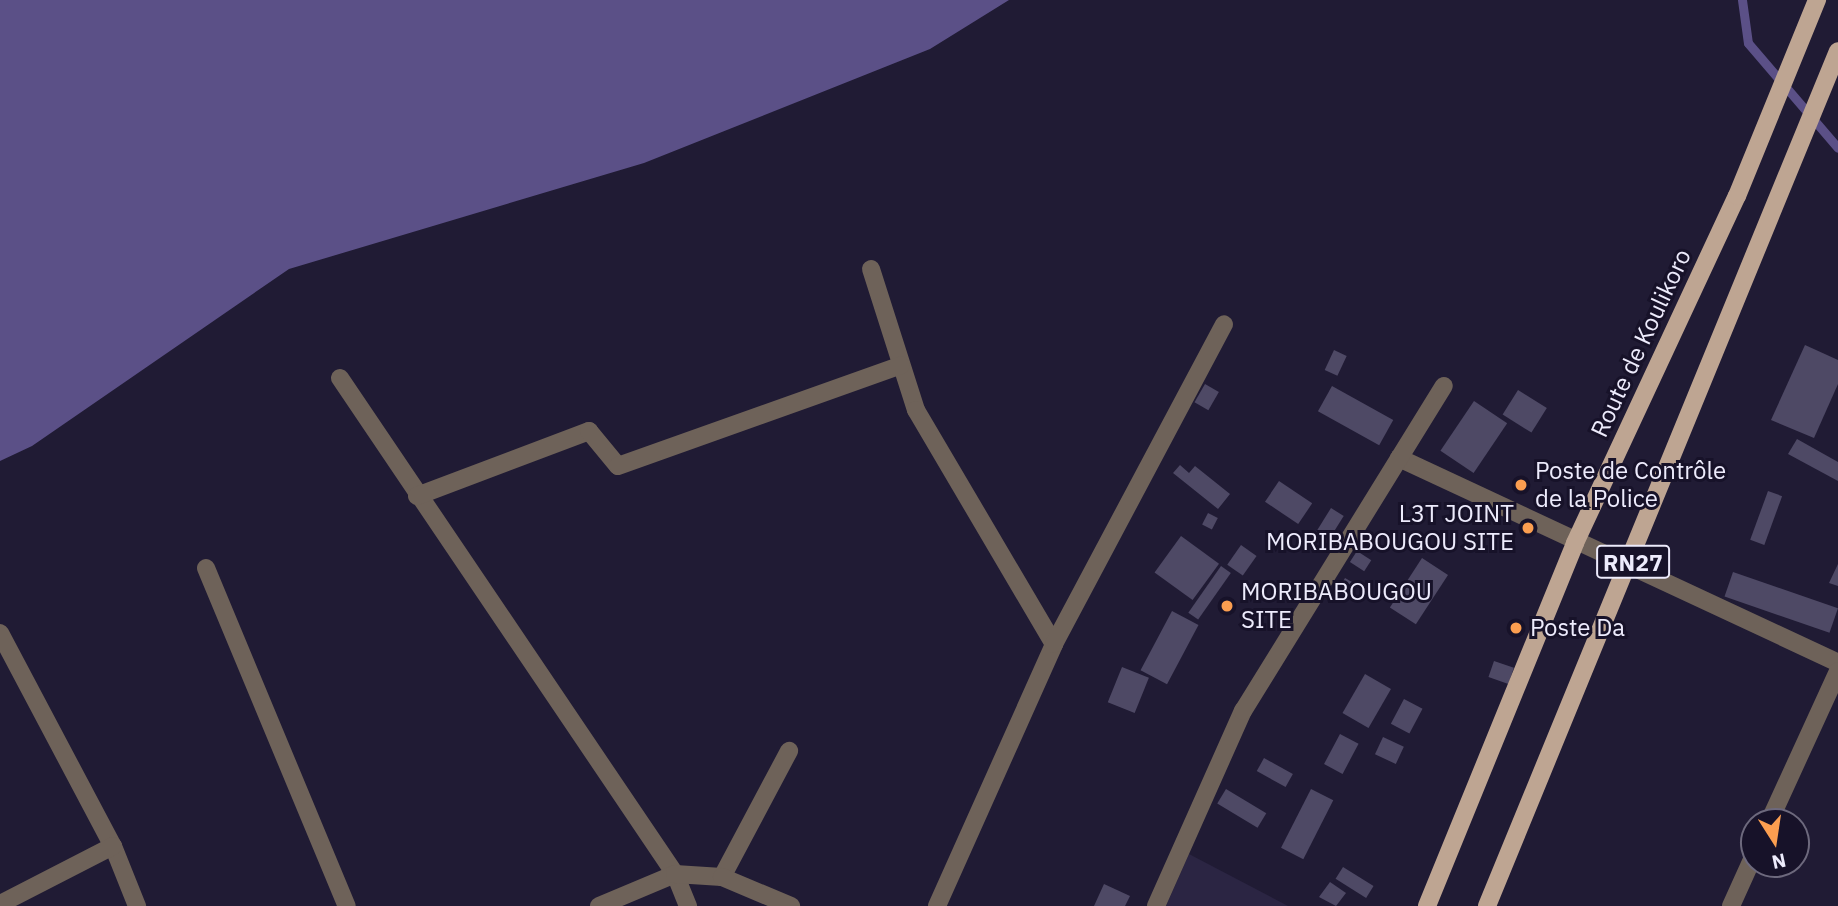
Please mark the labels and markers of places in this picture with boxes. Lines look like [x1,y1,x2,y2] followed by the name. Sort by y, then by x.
[1535,457,1726,513] place label: Poste de Contrôle de la Police
[1513,477,1529,493] marker: Poste de Contrôle de la Police
[1266,500,1514,556] place label: L3T JOINT MORIBABOUGOU SITE
[1520,520,1536,536] marker: L3T JOINT MORIBABOUGOU SITE
[1241,578,1432,634] place label: MORIBABOUGOU SITE
[1219,598,1235,614] marker: MORIBABOUGOU SITE
[1530,614,1625,642] place label: Poste Da
[1508,620,1524,636] marker: Poste Da

